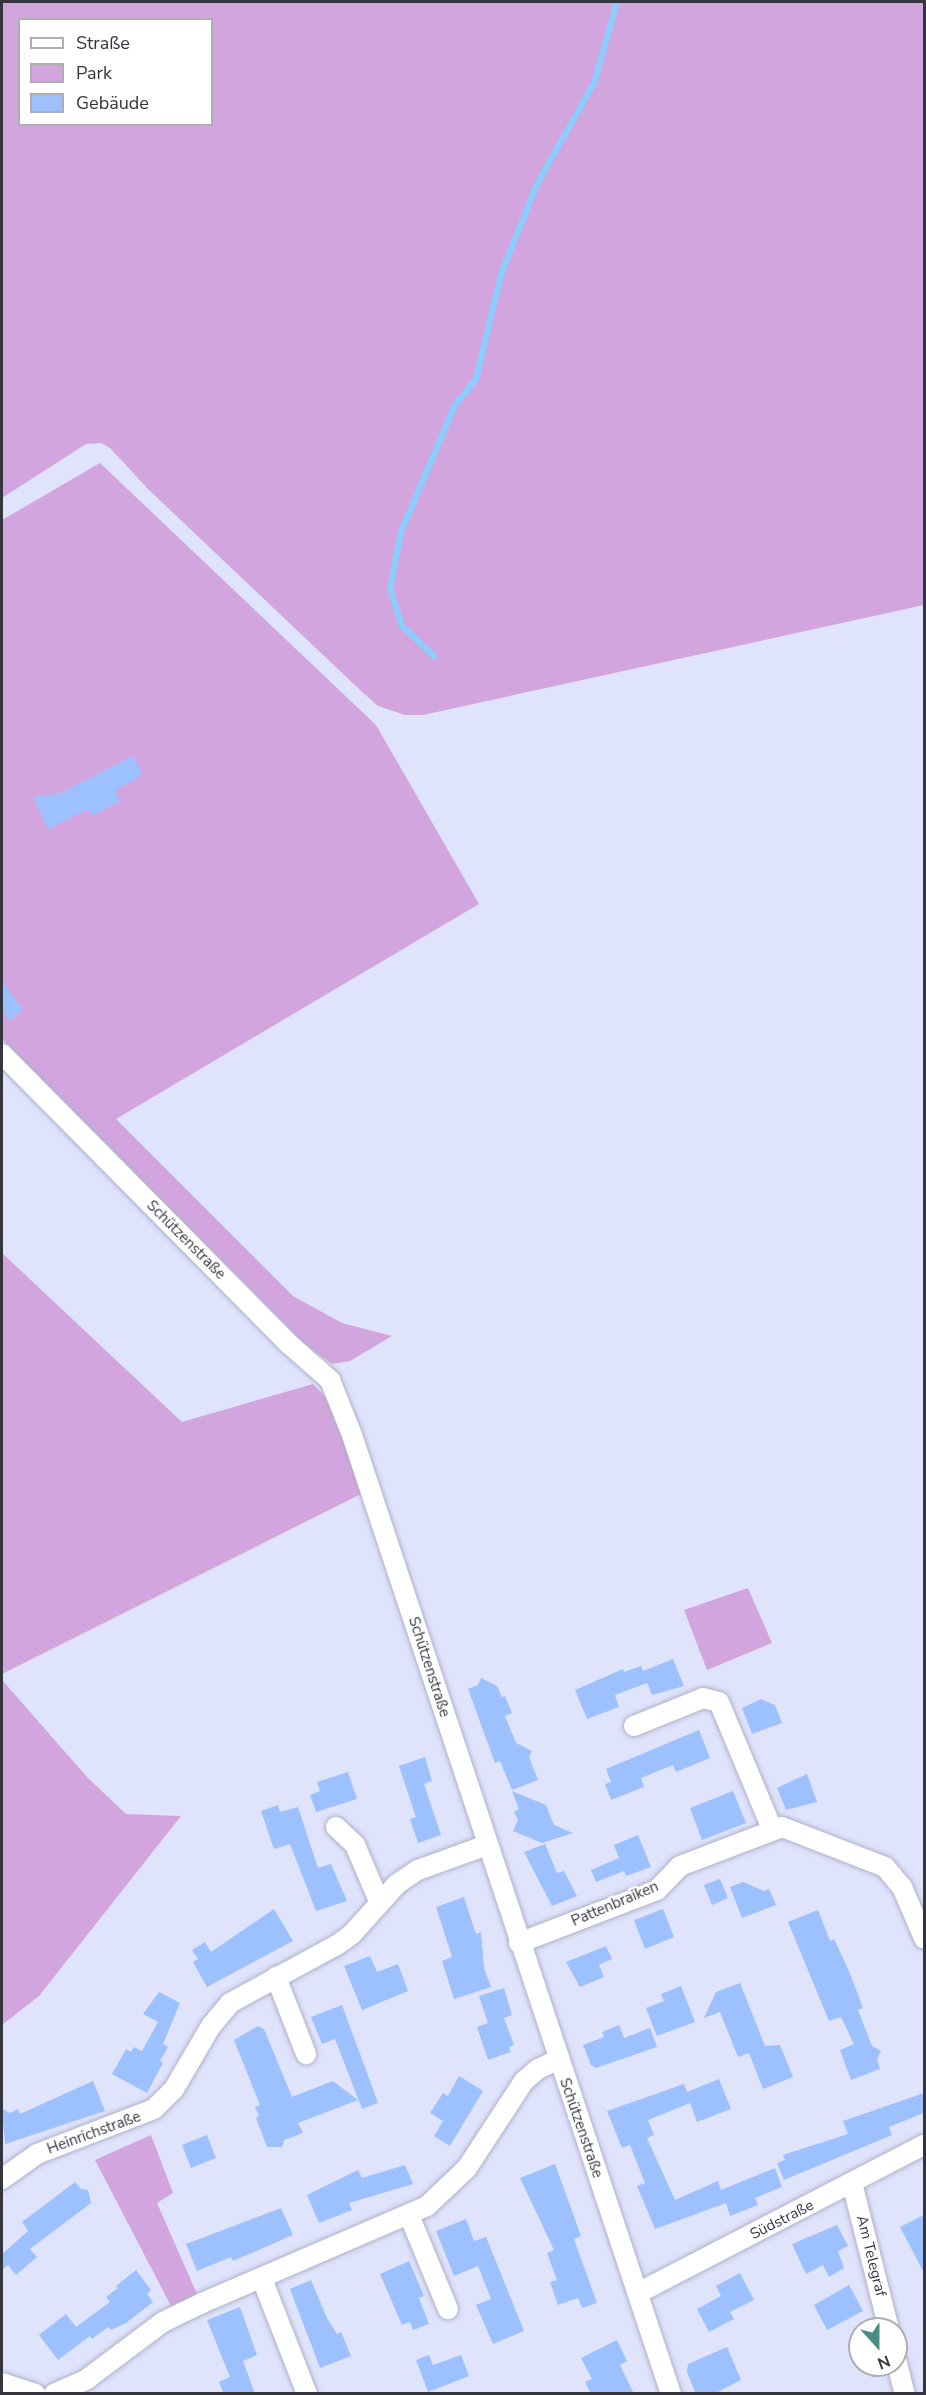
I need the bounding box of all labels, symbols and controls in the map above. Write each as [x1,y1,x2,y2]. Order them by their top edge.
legend [18,18,213,126]
text: Straße [76,31,130,55]
text: Park [76,61,112,85]
text: Gebäude [76,91,149,115]
street label: Schützenstraße [143,1197,229,1283]
street label: Schützenstraße [404,1615,454,1719]
street label: Pattenbraiken [569,1878,661,1930]
street label: Schützenstraße [555,2076,607,2180]
street label: Heinrichstraße [45,2108,143,2158]
street label: Südstraße [747,2196,817,2244]
street label: Am Telegraf [852,2214,890,2298]
north arrow [848,2317,908,2377]
text: N [874,2350,893,2374]

